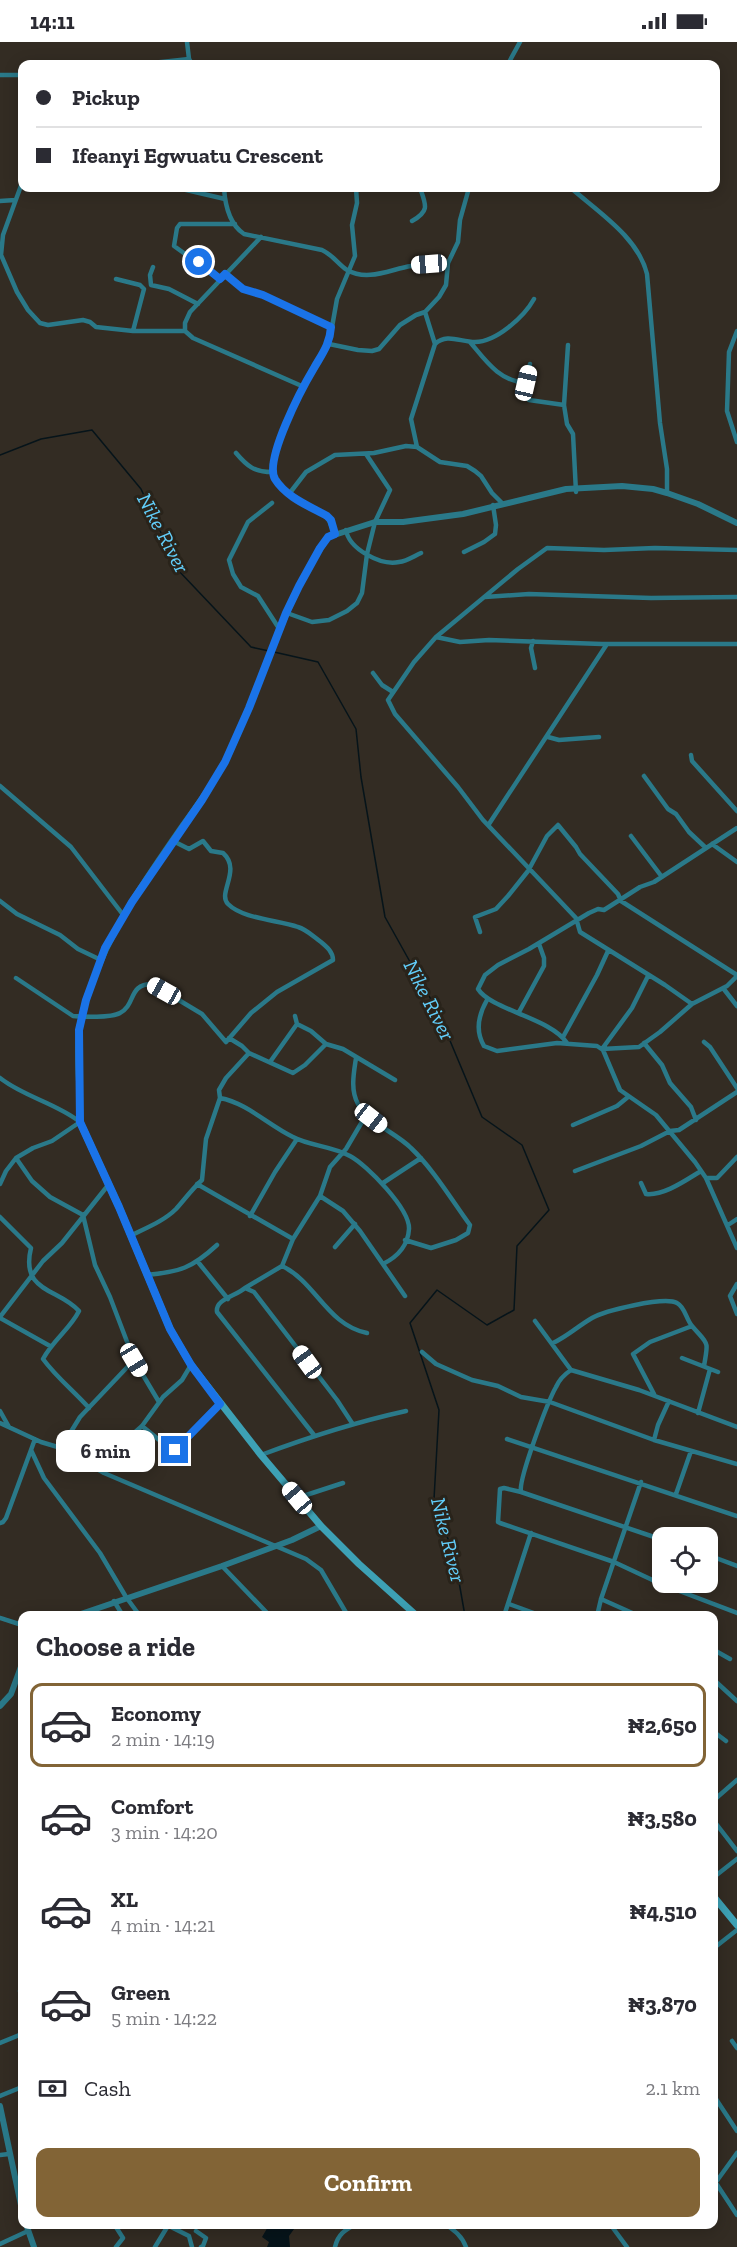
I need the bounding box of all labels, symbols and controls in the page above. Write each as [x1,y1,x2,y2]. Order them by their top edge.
text: 14:11 [30,8,75,35]
text: Pickup [72,84,140,111]
text: Ifeanyi Egwuatu Crescent [72,142,323,169]
route start [185,248,212,275]
car [410,254,448,274]
car [513,363,539,403]
water label: Nike River [132,489,195,578]
water label: Nike River [399,955,461,1045]
car [144,974,184,1008]
car [351,1100,391,1136]
car [117,1340,151,1380]
car [289,1342,325,1382]
callout: 6 min [55,1429,154,1471]
route end [161,1436,188,1463]
text: 6 min [81,1439,130,1463]
car [279,1478,315,1518]
water label: Nike River [426,1495,471,1586]
map controls [652,1527,718,1593]
button: locate [652,1527,718,1593]
text: Choose a ride [36,1631,195,1663]
icon: car [39,1698,93,1752]
text: Economy [111,1700,201,1727]
text: ₦2,650 [627,1712,697,1739]
text: 2 min · 14:19 [111,1727,215,1751]
icon: car [39,1791,93,1845]
text: Comfort [111,1793,193,1820]
text: ₦3,580 [627,1805,697,1832]
text: 3 min · 14:20 [111,1820,218,1844]
icon: car [39,1884,93,1938]
text: XL [111,1886,138,1913]
text: ₦4,510 [629,1898,697,1925]
text: 4 min · 14:21 [111,1913,215,1937]
icon: car [39,1977,93,2031]
text: Green [111,1979,170,2006]
text: ₦3,870 [628,1991,697,2018]
text: 5 min · 14:22 [111,2006,217,2030]
icon: cash [36,2072,69,2105]
text: Cash [84,2075,131,2102]
text: 2.1 km [646,2076,700,2100]
button: Confirm [36,2148,700,2217]

